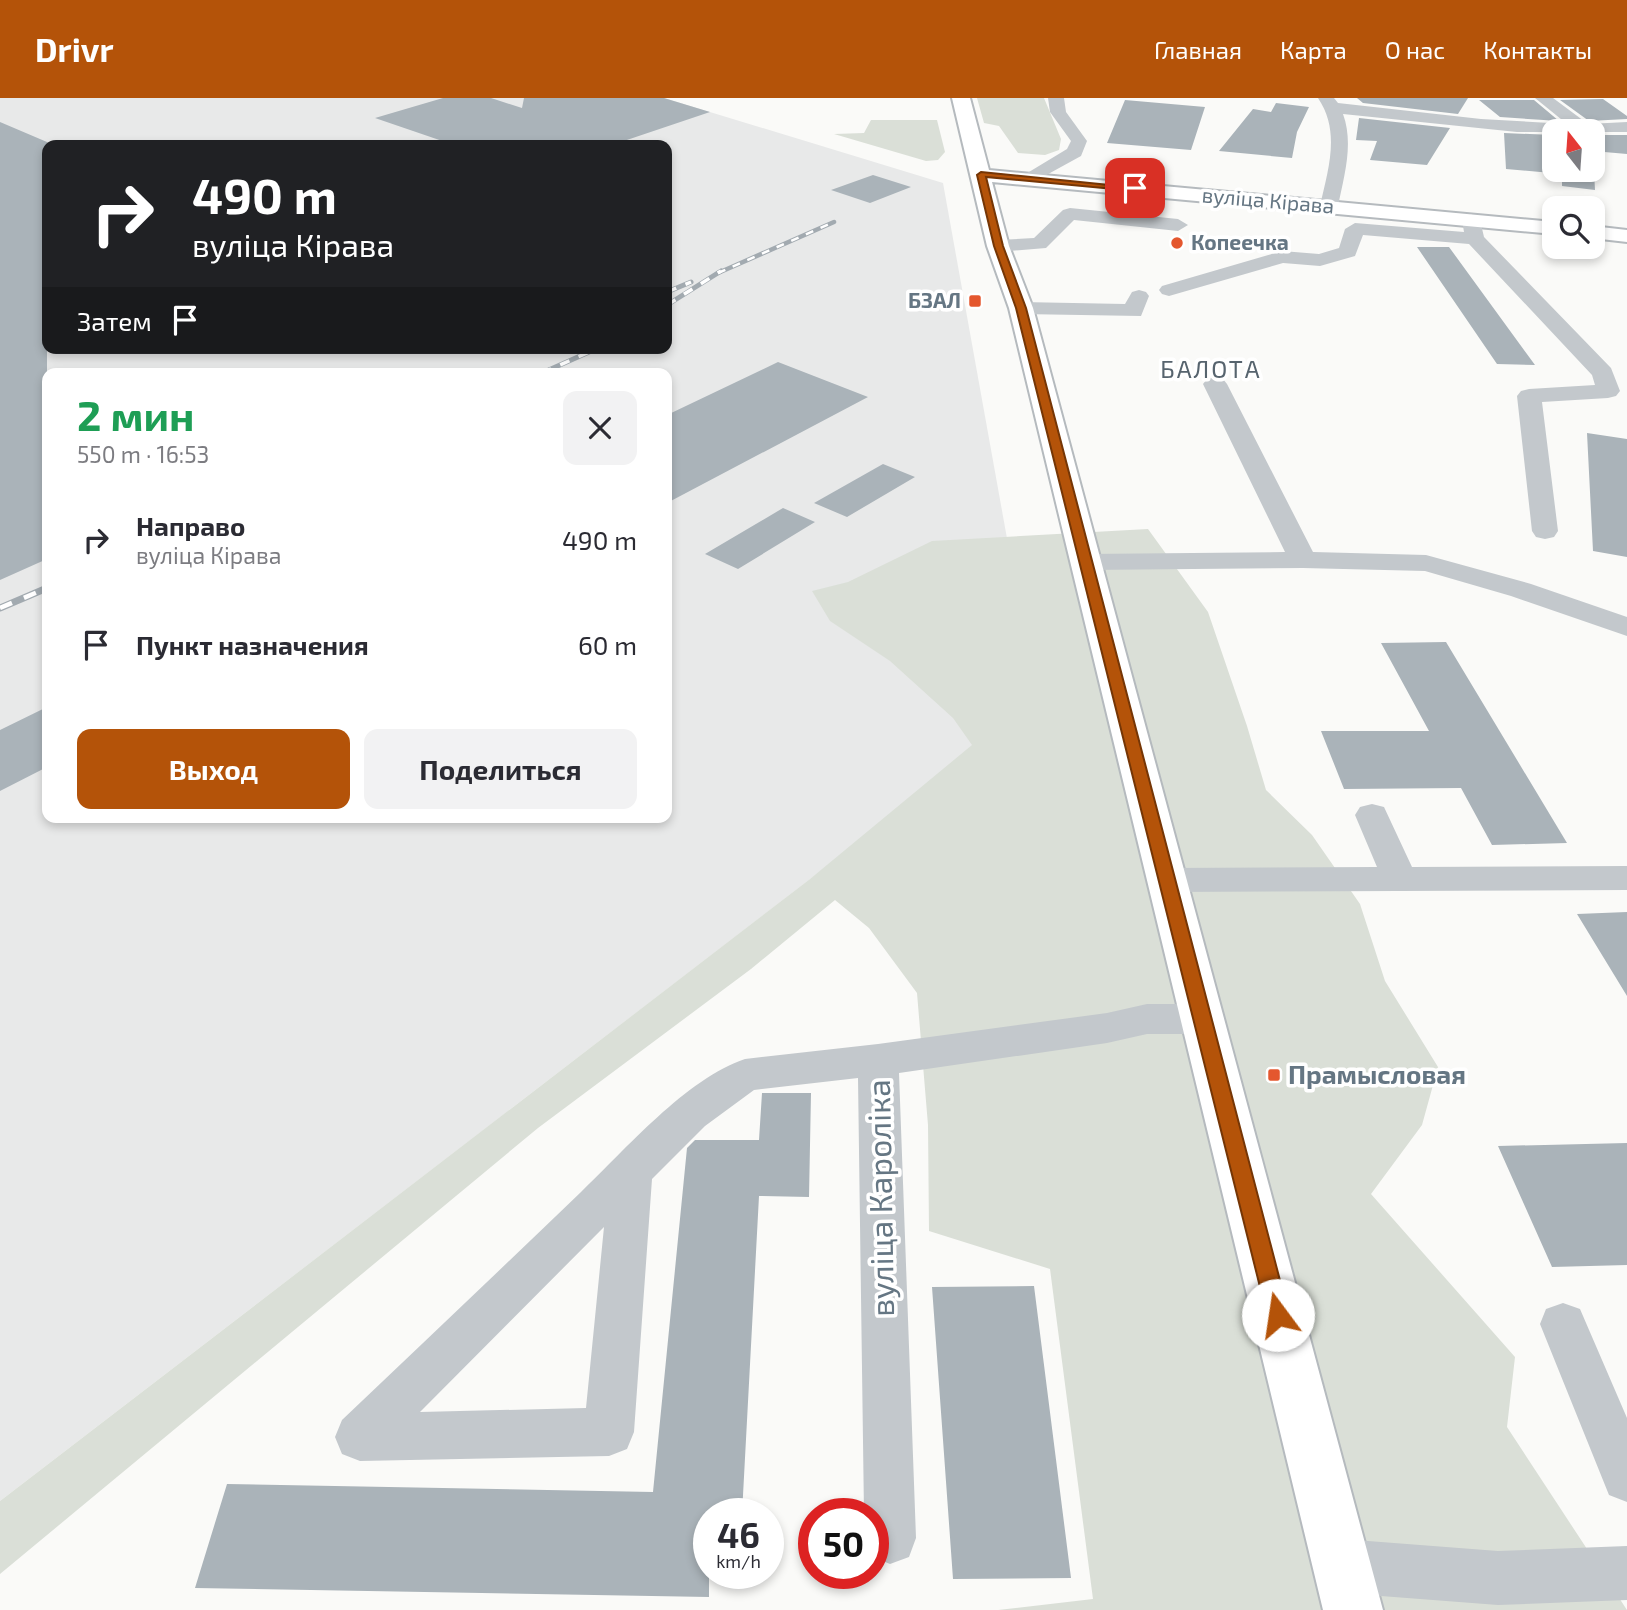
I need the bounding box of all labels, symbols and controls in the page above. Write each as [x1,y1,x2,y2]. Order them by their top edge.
text: Drivr [35,29,114,69]
text: Главная [1154,35,1242,64]
text: Карта [1280,35,1347,64]
text: О нас [1385,35,1445,64]
text: Контакты [1483,35,1592,64]
north arrow [1542,119,1605,182]
map controls [1542,119,1605,259]
pin [1105,158,1165,218]
text: 490 m [192,165,337,224]
icon: right [77,168,168,259]
icon: arrive [1116,169,1154,207]
street label: вуліца Кірава [1201,181,1335,219]
button: search [1542,196,1605,259]
text: вуліца Кірава [192,225,394,263]
place label: Копеечка [1191,229,1289,254]
marker: Копеечка [1169,235,1185,251]
place label: БЗАЛ [908,287,961,312]
marker: БЗАЛ [967,293,983,309]
icon: arrive [166,301,204,339]
text: Затем [77,305,152,336]
district label: БАЛОТА [1160,354,1262,383]
text: 2 мин [77,389,194,439]
button: close [563,391,637,465]
text: 550 m · 16:53 [77,440,209,468]
text: Направо [136,510,245,541]
icon: right [77,521,115,559]
text: 490 m [562,524,637,555]
text: вуліца Кірава [136,541,281,569]
icon: arrive [77,626,115,664]
text: Пункт назначения [136,629,369,660]
text: 60 m [578,629,637,660]
button: Выход [77,729,350,809]
button: Поделиться [364,729,637,809]
place label: Прамысловая [1288,1058,1466,1089]
marker: Прамысловая [1266,1067,1282,1083]
street label: вуліца Кароліка [858,1079,901,1317]
position arrow [1241,1278,1315,1352]
speed limit sign: 50 [798,1498,889,1589]
text: 46 [717,1513,760,1555]
text: km/h [716,1550,761,1572]

